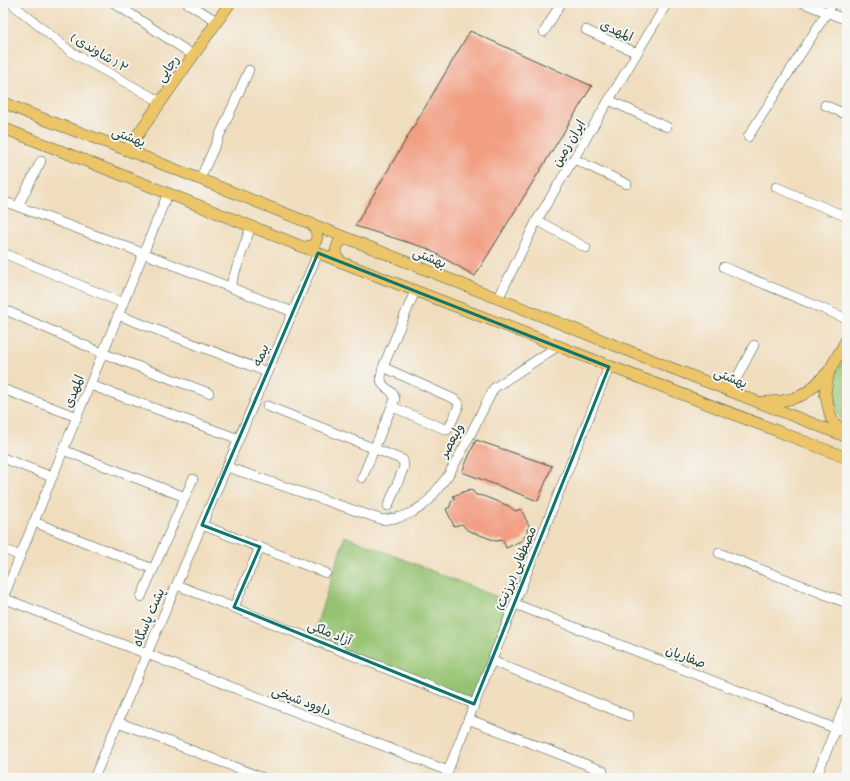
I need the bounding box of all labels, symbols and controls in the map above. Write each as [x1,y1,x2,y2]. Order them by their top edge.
street label: المهدی [596,17,636,48]
street label: ( شاوندی ) ۲ [66,29,131,79]
street label: رجایی [153,52,185,87]
street label: ایران زمین [549,117,592,171]
street label: بهشتی [108,123,148,153]
street label: بهشتی [409,244,449,275]
street label: بیمه [249,342,276,370]
street label: بهشتی [710,364,750,395]
street label: المهدی [60,372,91,411]
street label: ولیعصر [436,421,470,463]
street label: مصطفایی (برزنت) [492,524,543,614]
street label: پشت پاسگاه [129,586,171,650]
street label: آزاد ملکی [304,617,355,652]
street label: صفاریان [662,642,708,675]
street label: داوود شیخی [269,682,334,722]

